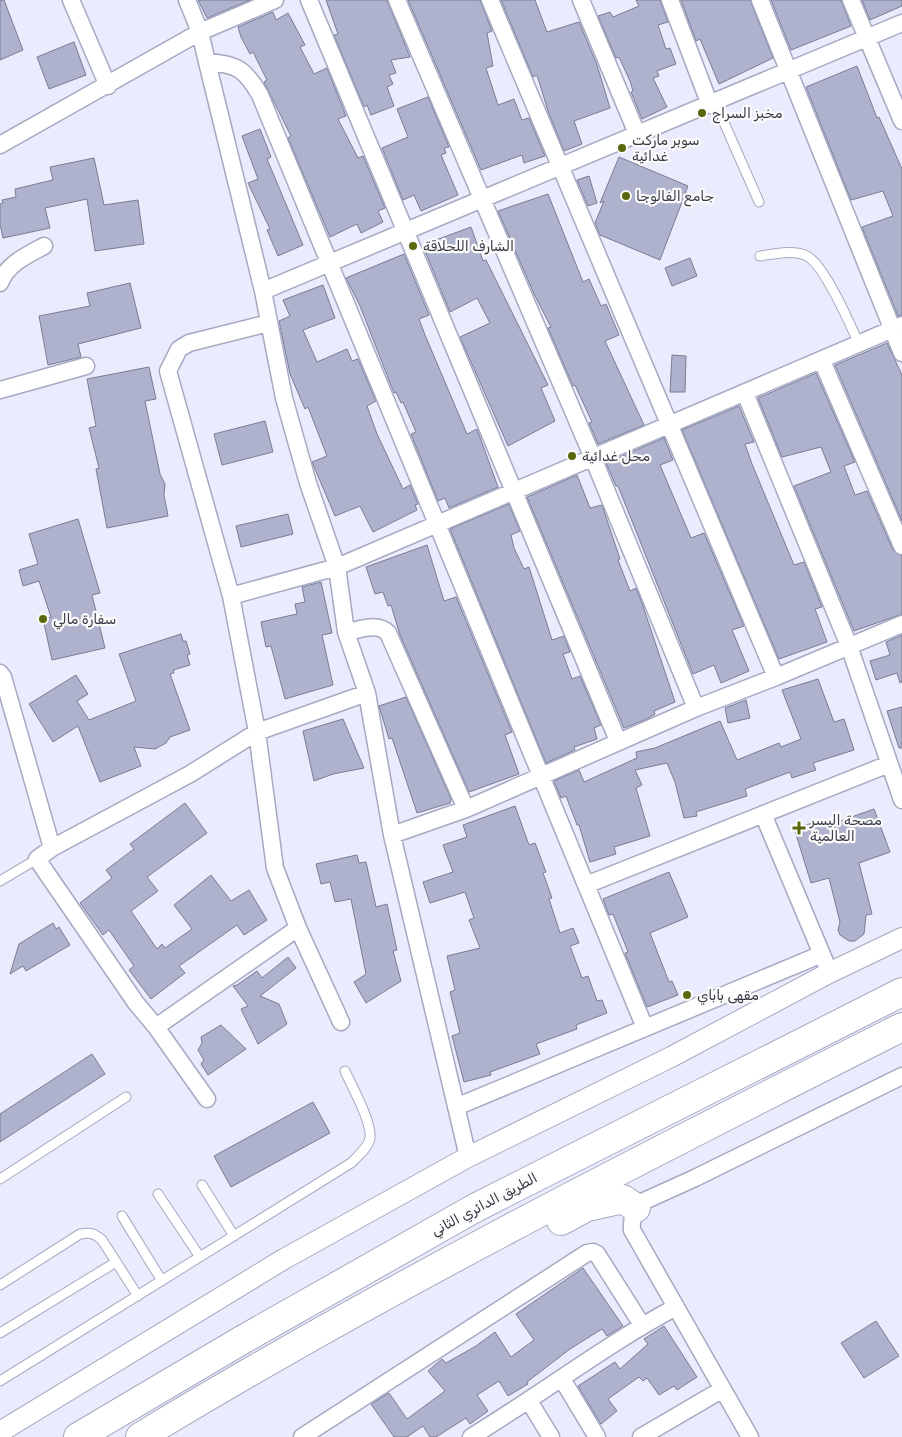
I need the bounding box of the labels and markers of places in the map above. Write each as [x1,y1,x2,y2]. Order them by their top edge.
place label: مخبز السراج [712,105,783,124]
marker: مخبز السراج [696,107,708,119]
place label: سوبر ماركت غدائية [632,132,700,165]
marker: سوبر ماركت غدائية [616,142,628,154]
place label: جامع الفالوجا [636,188,714,207]
marker: جامع الفالوجا [620,190,632,202]
place label: الشارف اللحلاقة [423,238,514,255]
marker: الشارف اللحلاقة [407,240,419,252]
place label: محل غدائية [582,448,650,465]
marker: محل غدائية [566,450,578,462]
place label: سفارة مالي [53,611,116,630]
marker: سفارة مالي [37,613,49,625]
place label: مصحة اليسر العالمية [809,812,882,845]
marker: مصحة اليسر العالمية [792,821,806,835]
place label: مقهى باباي [697,987,759,1005]
marker: مقهى باباي [681,989,693,1001]

